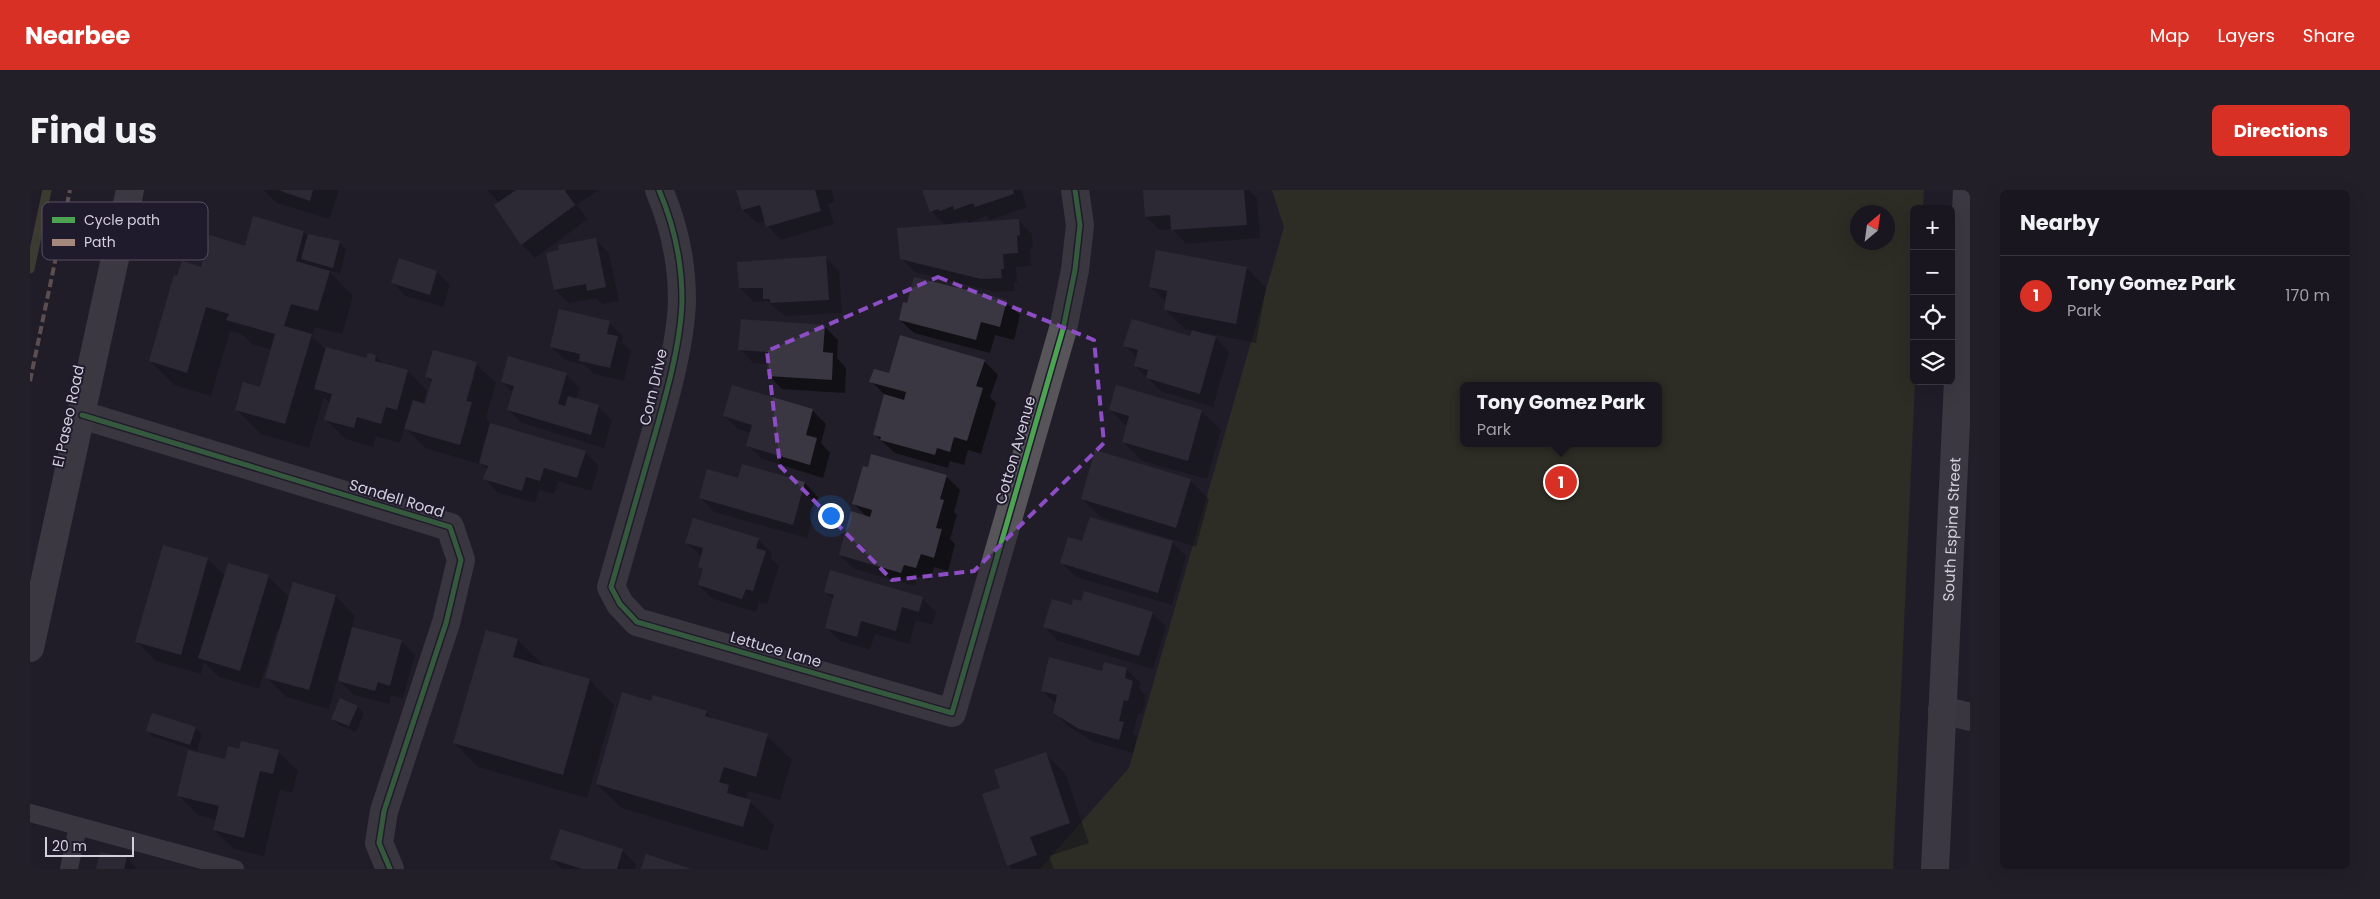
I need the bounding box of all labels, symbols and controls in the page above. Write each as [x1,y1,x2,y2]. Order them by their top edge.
text: Nearbee [25,19,130,52]
text: Map [2150,23,2190,48]
text: Layers [2218,23,2275,48]
text: Share [2303,23,2355,48]
button: Directions [2212,105,2350,156]
text: Find us [30,106,157,155]
legend [42,202,208,260]
north arrow [1850,205,1895,250]
map controls [1910,205,1955,385]
button: + [1910,205,1955,250]
text: Nearby [2020,208,2100,237]
text: Cycle path [84,210,160,230]
text: Path [84,232,116,252]
button: − [1910,250,1955,295]
text: Tony Gomez Park [2067,270,2236,297]
text: 1 [2033,284,2039,307]
text: 170 m [2285,284,2330,307]
button: locate [1910,295,1955,340]
text: Park [2067,299,2101,322]
button: layers [1910,340,1955,385]
street label: Corn Drive [634,347,672,427]
street label: El Paseo Road [47,363,89,469]
popup [1460,382,1662,447]
text: Tony Gomez Park [1477,389,1645,416]
street label: Cotton Avenue [990,393,1040,507]
text: Park [1477,418,1511,441]
street label: South Espina Street [1937,457,1965,602]
pin: 1 [1545,463,1577,501]
street label: Sandell Road [347,474,447,522]
your location [818,503,844,529]
street label: Lettuce Lane [728,626,824,672]
scale bar [45,834,134,857]
text: 20 m [52,836,87,856]

